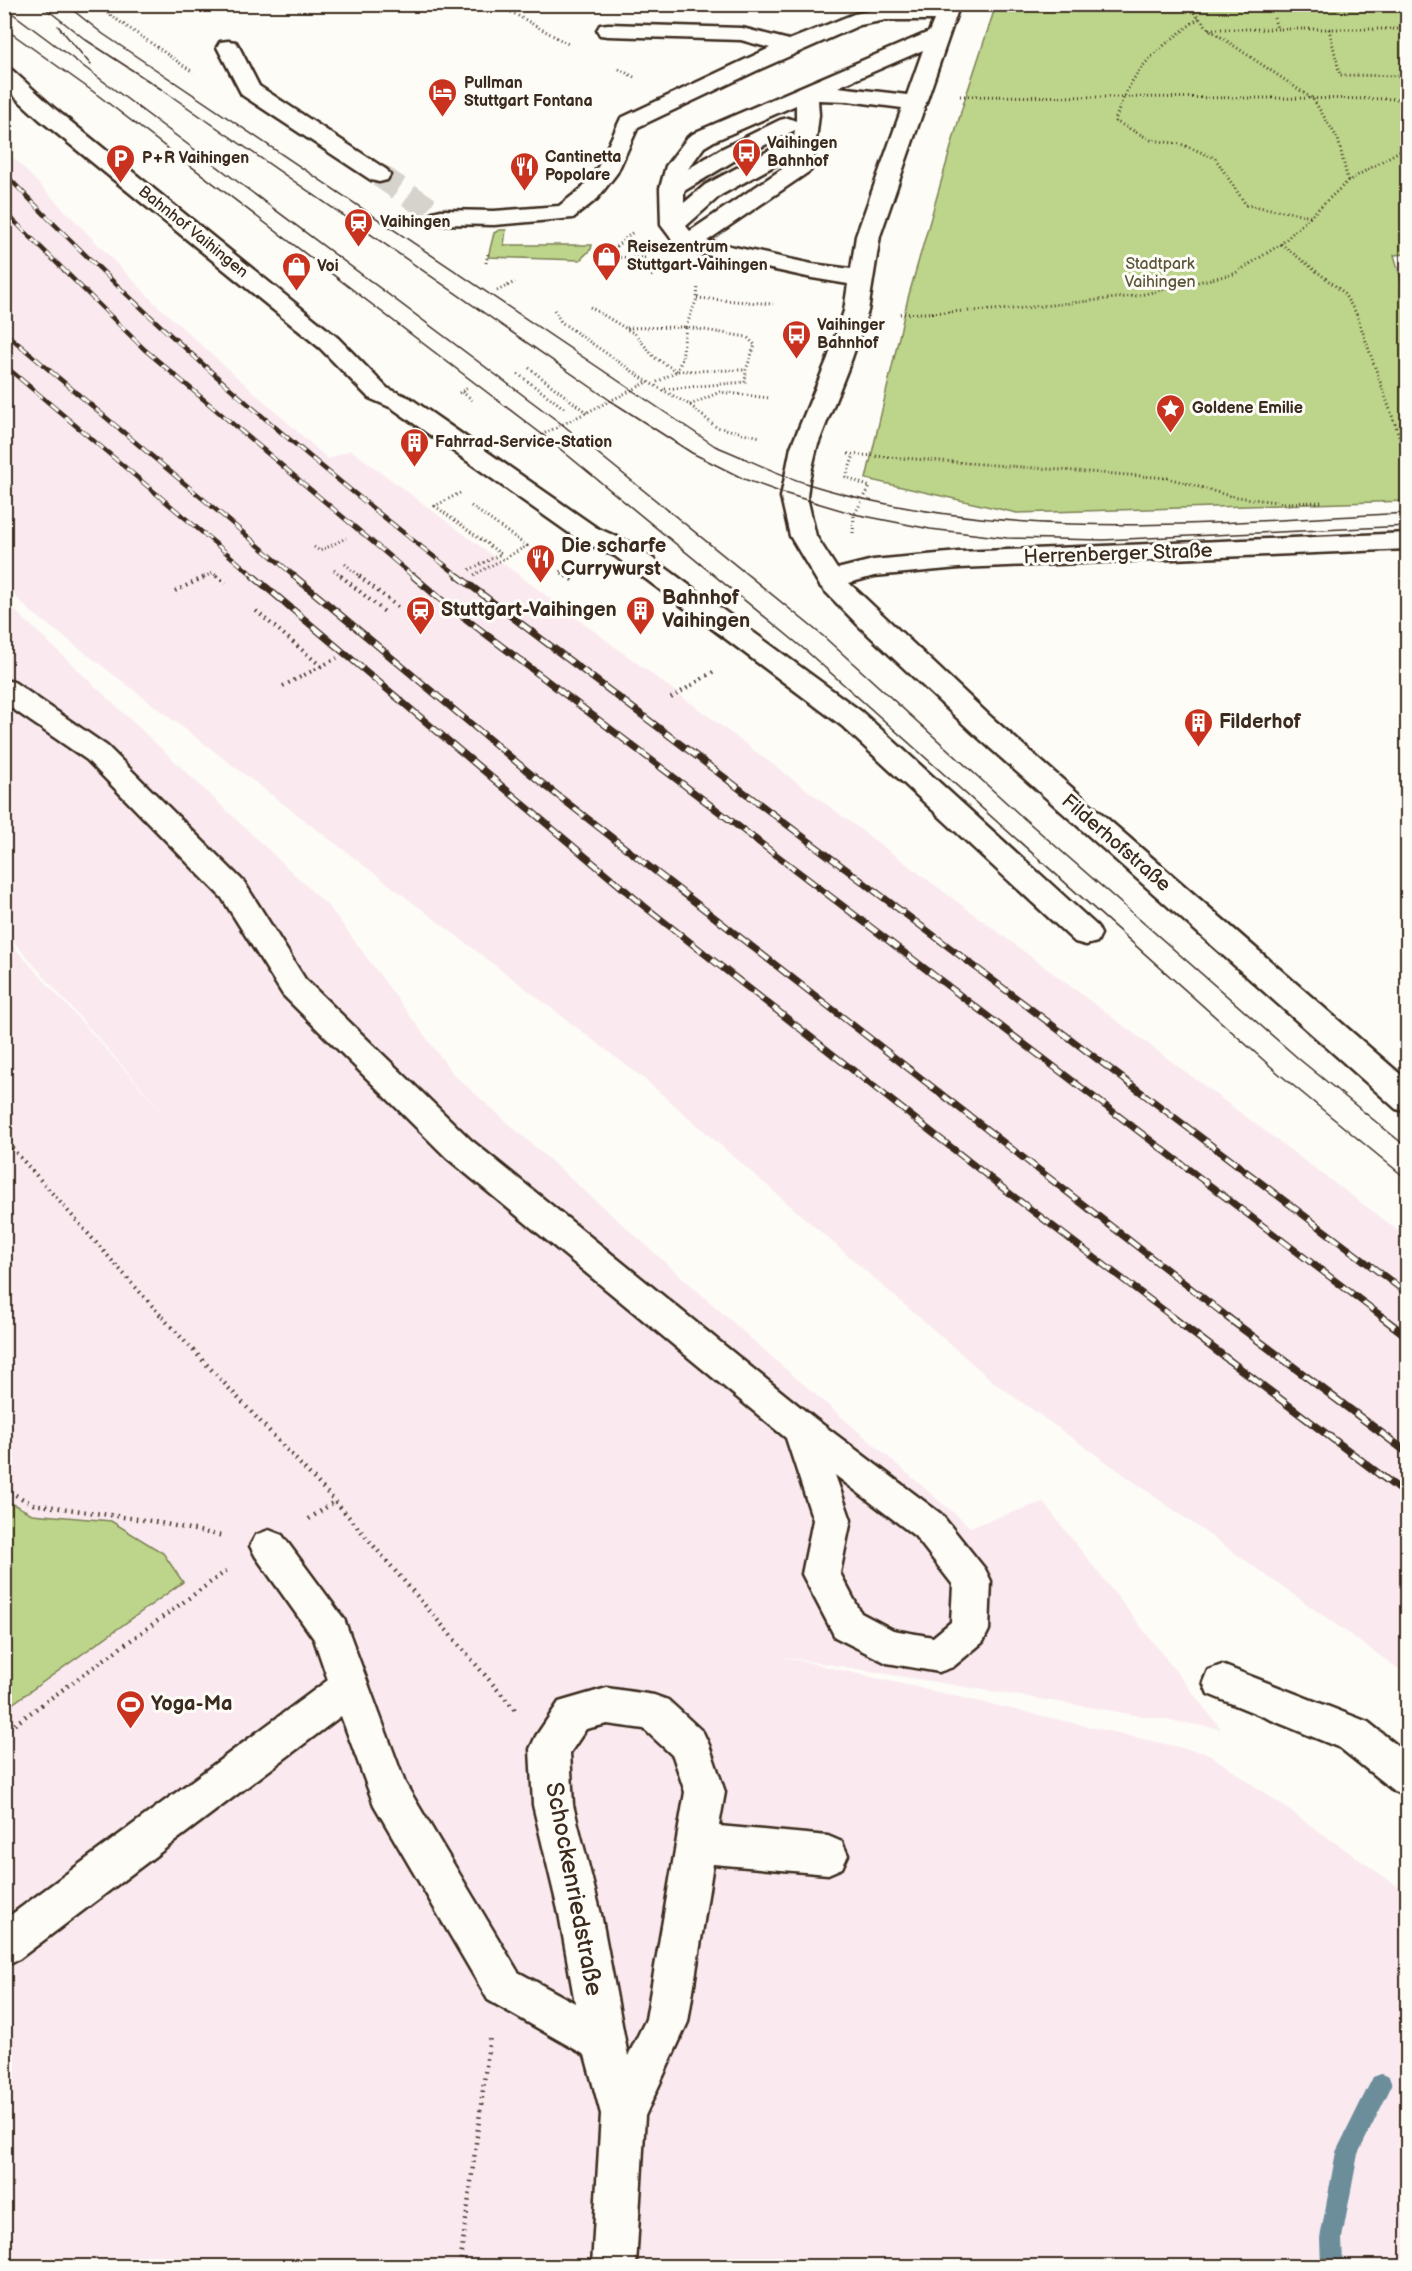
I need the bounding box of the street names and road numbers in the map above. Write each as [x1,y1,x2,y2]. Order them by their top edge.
street label: Bahnhof Vaihingen [134,182,252,282]
street label: Herrenberger Straße [1023,539,1213,569]
street label: Filderhofstraße [1057,789,1176,897]
street label: Schockenriedstraße [539,1780,609,1998]

